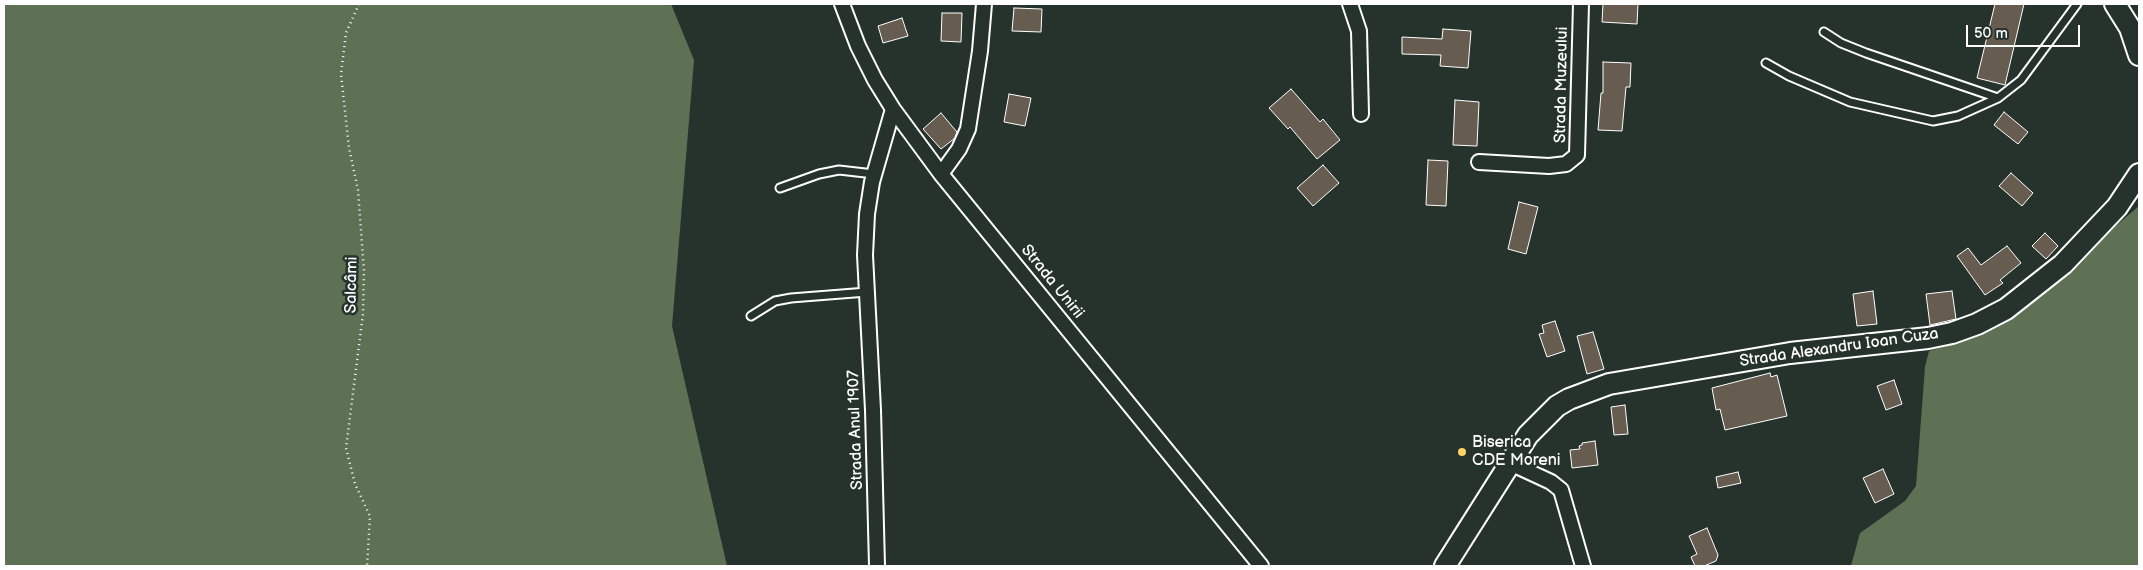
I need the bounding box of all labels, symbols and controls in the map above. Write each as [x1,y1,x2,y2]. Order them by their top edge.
scale bar [1968,15,2082,47]
text: 50 m [1974,24,2008,43]
street label: Strada Muzeului [1551,27,1573,143]
street label: Strada Unirii [1016,241,1088,323]
street label: Salcâmi [342,256,362,314]
street label: Strada Alexandru Ioan Cuza [1738,325,1940,371]
street label: Strada Anul 1907 [844,370,868,490]
place label: Biserica CDE Moreni [1472,433,1561,471]
marker: Biserica CDE Moreni [1456,446,1468,458]

